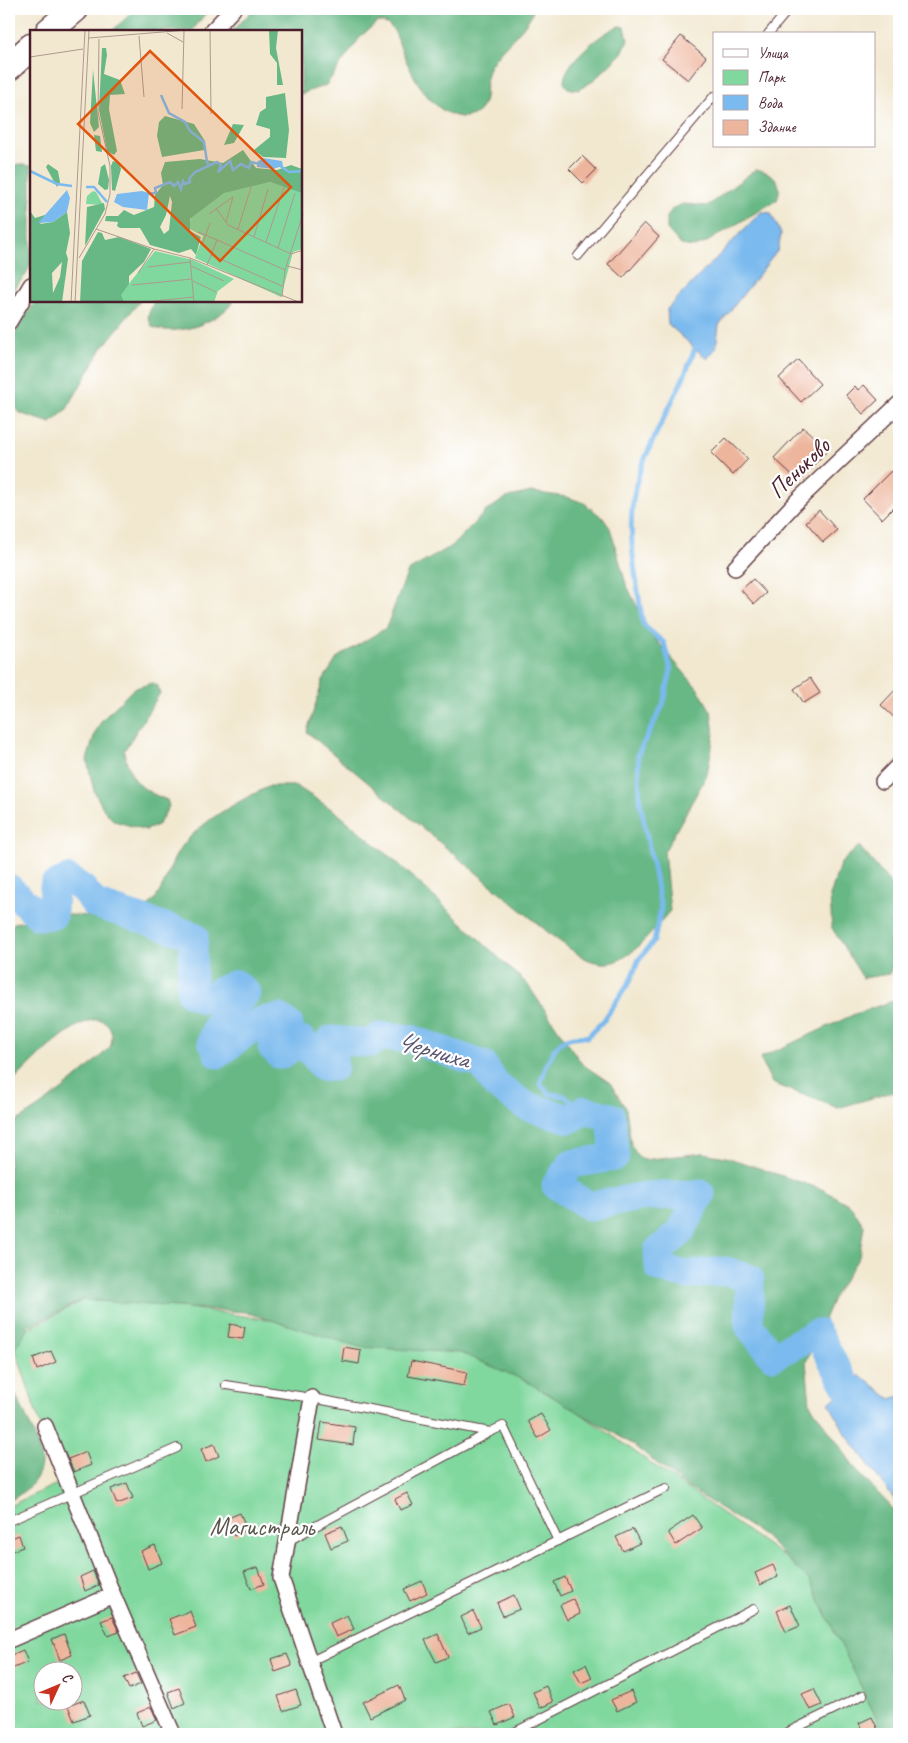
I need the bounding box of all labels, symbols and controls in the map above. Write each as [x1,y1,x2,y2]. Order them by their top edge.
inset map [30,30,302,302]
legend [713,32,876,148]
text: Улица [758,44,789,63]
text: Парк [758,68,786,87]
text: Вода [758,94,783,113]
text: Здание [758,118,797,137]
street label: Пеньково [761,430,838,505]
water label: Черниха [393,1024,476,1077]
park label: Магистраль [210,1511,317,1543]
north arrow [32,1660,82,1710]
text: С [58,1669,77,1687]

